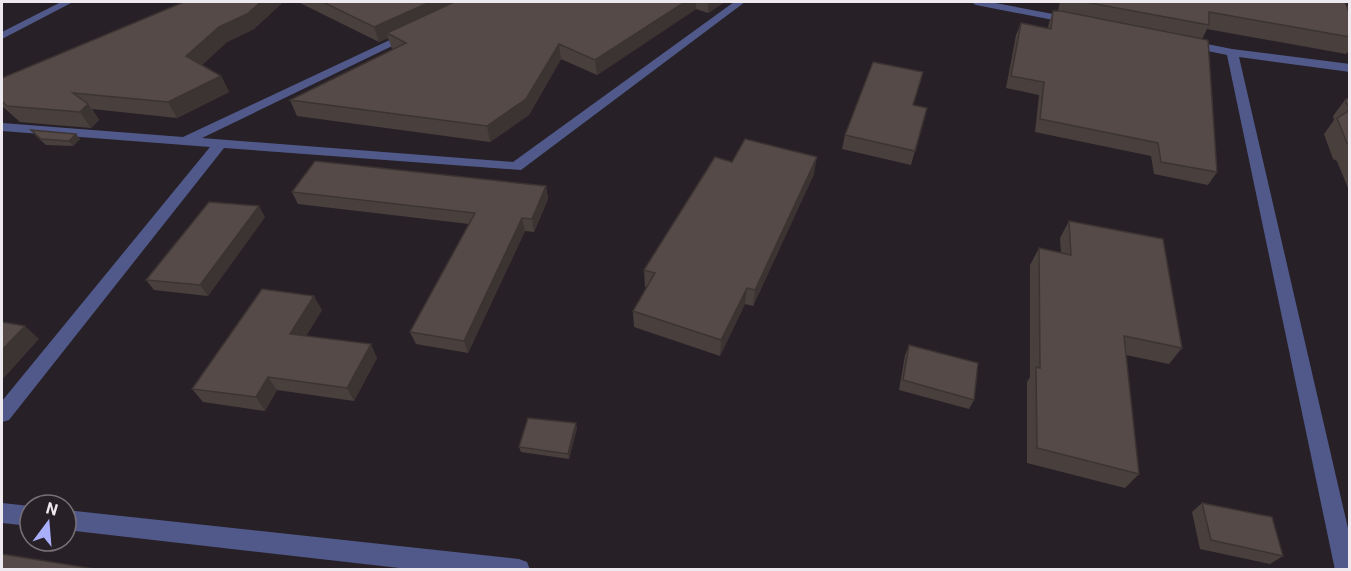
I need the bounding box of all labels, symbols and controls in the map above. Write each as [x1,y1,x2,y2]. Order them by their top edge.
north arrow [18,493,78,553]
text: N [44,498,60,520]

